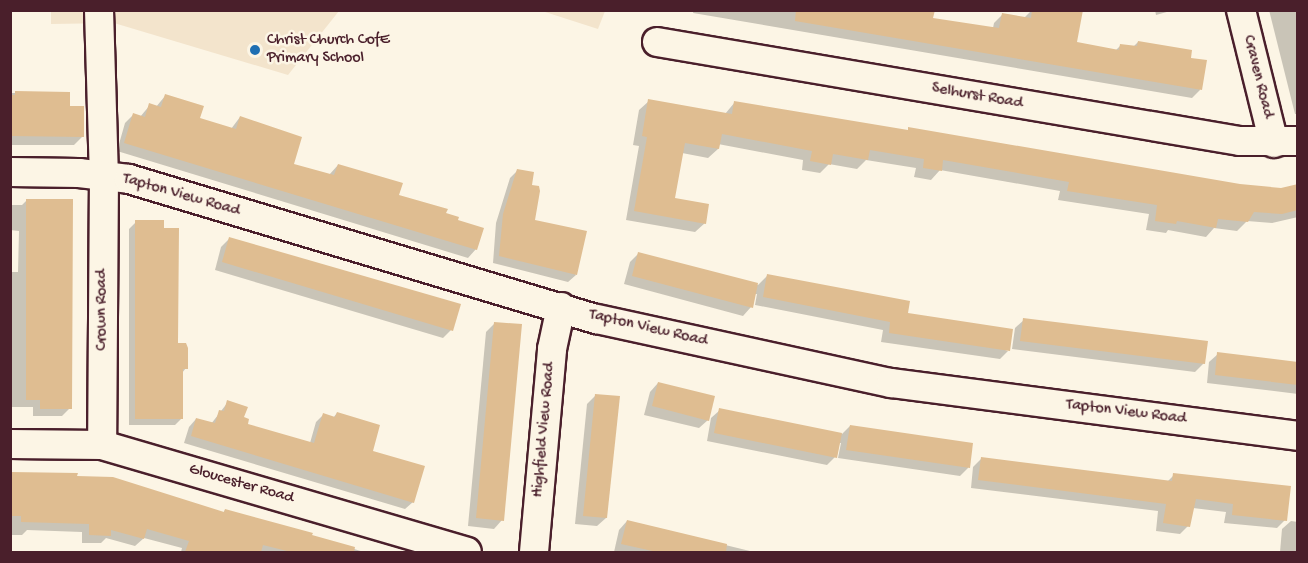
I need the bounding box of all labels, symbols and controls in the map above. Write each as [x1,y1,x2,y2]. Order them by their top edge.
place label: Christ Church CofE Primary School [267,31,390,69]
street label: Craven Road [1237,34,1277,120]
marker: Christ Church CofE Primary School [248,43,262,57]
street label: Selhurst Road [930,80,1024,114]
street label: Tapton View Road [120,170,242,222]
street label: Crown Road [93,269,113,351]
street label: Tapton View Road [587,306,709,352]
street label: Highfield View Road [530,362,560,498]
street label: Tapton View Road [1065,396,1187,430]
street label: Gloucester Road [186,461,296,509]

